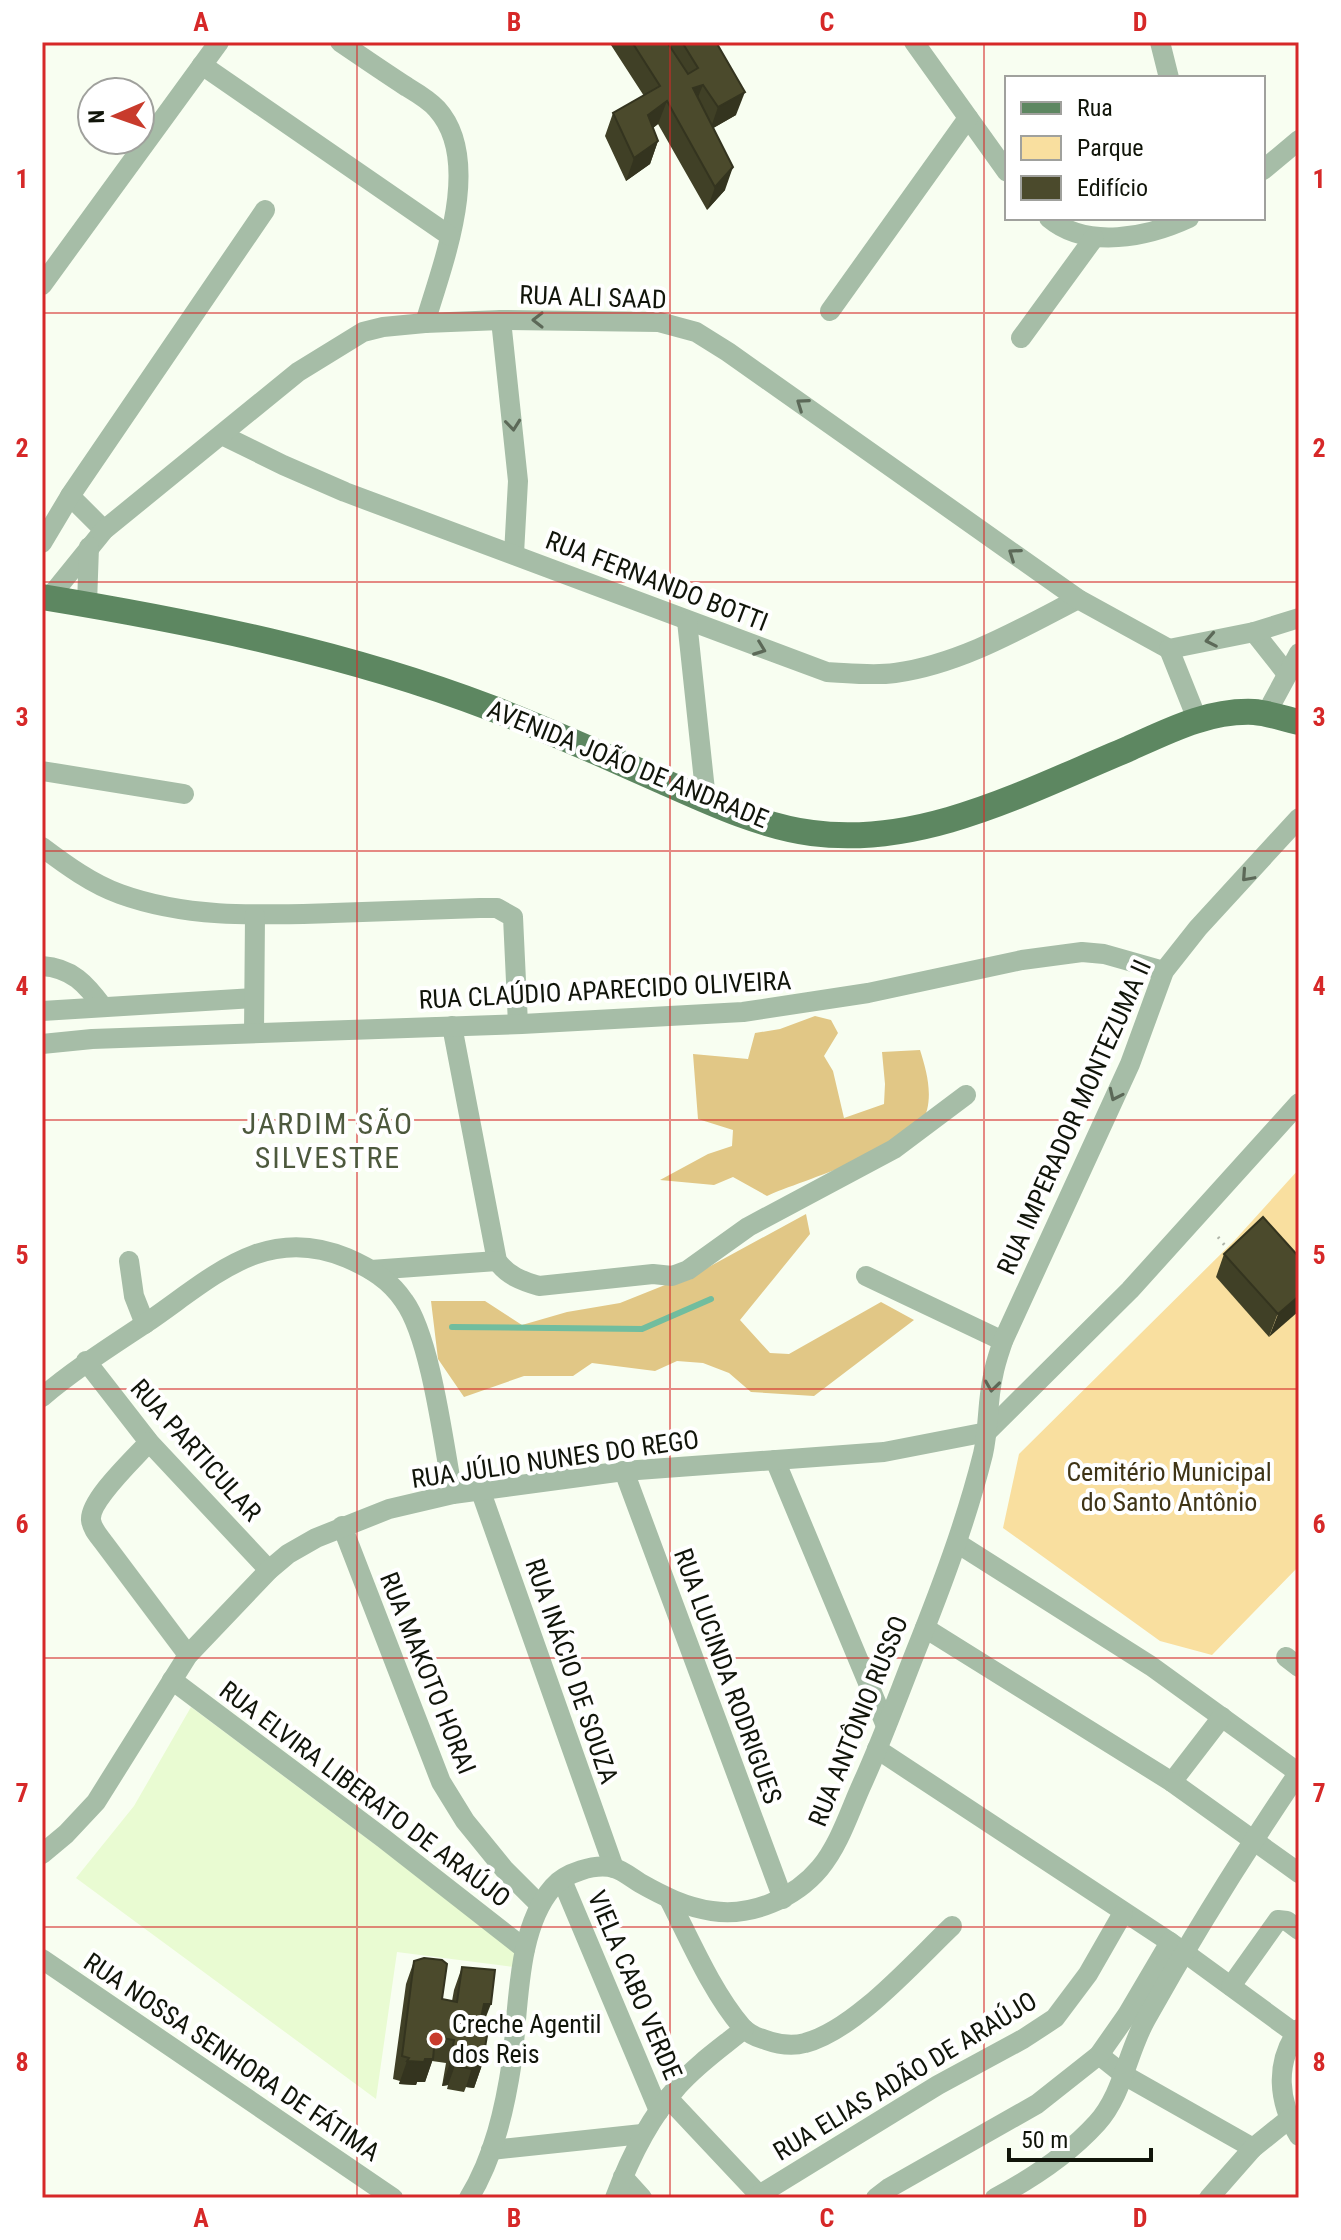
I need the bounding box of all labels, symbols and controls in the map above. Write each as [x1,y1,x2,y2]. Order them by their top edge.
text: A [193,7,209,37]
text: B [507,7,521,37]
text: C [820,7,835,37]
text: D [1133,7,1147,37]
north arrow [76,76,156,156]
legend [1005,76,1265,220]
text: Rua [1077,94,1113,122]
text: N [84,110,109,124]
text: Parque [1077,134,1144,162]
text: 1 [15,164,29,194]
text: 1 [1312,164,1326,194]
text: Edifício [1077,174,1148,202]
street label: RUA ALI SAAD [519,279,667,315]
one-way arrow [531,311,544,329]
one-way arrow [797,399,811,414]
one-way arrow [505,419,522,432]
text: 2 [15,433,29,463]
text: 2 [1312,433,1326,463]
street label: RUA FERNANDO BOTTI [542,525,772,637]
one-way arrow [1009,549,1023,564]
one-way arrow [1205,631,1218,648]
one-way arrow [752,639,766,656]
street label: AVENIDA JOÃO DE ANDRADE [483,694,773,834]
text: 3 [15,702,29,732]
text: 3 [1312,702,1326,732]
one-way arrow [1243,867,1257,882]
street label: RUA IMPERADOR MONTEZUMA II [991,955,1157,1279]
street label: RUA CLAÚDIO APARECIDO OLIVEIRA [418,965,792,1015]
text: 4 [15,971,29,1001]
text: 4 [1312,971,1326,1001]
one-way arrow [1109,1087,1125,1102]
district label: JARDIM SÃO SILVESTRE [242,1106,414,1175]
text: 5 [15,1240,29,1270]
text: 5 [1312,1240,1326,1270]
street label: RUA PARTICULAR [125,1373,268,1527]
one-way arrow [984,1379,1001,1392]
street label: RUA JÚLIO NUNES DO REGO [409,1424,701,1494]
park label: Cemitério Municipal do Santo Antônio [1066,1457,1272,1517]
text: 6 [15,1509,29,1539]
text: 6 [1312,1509,1326,1539]
street label: RUA LUCINDA RODRIGUES [668,1544,788,1808]
street label: RUA INÁCIO DE SOUZA [519,1555,625,1787]
street label: RUA MAKOTO HORAI [374,1568,482,1778]
street label: RUA ANTÔNIO RUSSO [802,1612,914,1830]
street label: RUA ELVIRA LIBERATO DE ARAÚJO [214,1675,516,1913]
text: 7 [15,1778,29,1808]
text: 7 [1312,1778,1326,1808]
street label: VIELA CABO VERDE [582,1886,688,2084]
street label: RUA NOSSA SENHORA DE FÁTIMA [78,1947,386,2167]
street label: RUA ELIAS ADÃO DE ARAÚJO [768,1985,1042,2167]
place label: Creche Agentil dos Reis [452,2009,602,2069]
marker: Creche Agentil dos Reis [427,2030,445,2048]
text: 8 [15,2047,29,2077]
text: 8 [1312,2047,1326,2077]
scale bar [1009,2112,1151,2162]
text: 50 m [1021,2126,1068,2154]
text: A [193,2203,209,2233]
text: B [507,2203,521,2233]
text: C [820,2203,835,2233]
text: D [1133,2203,1147,2233]

